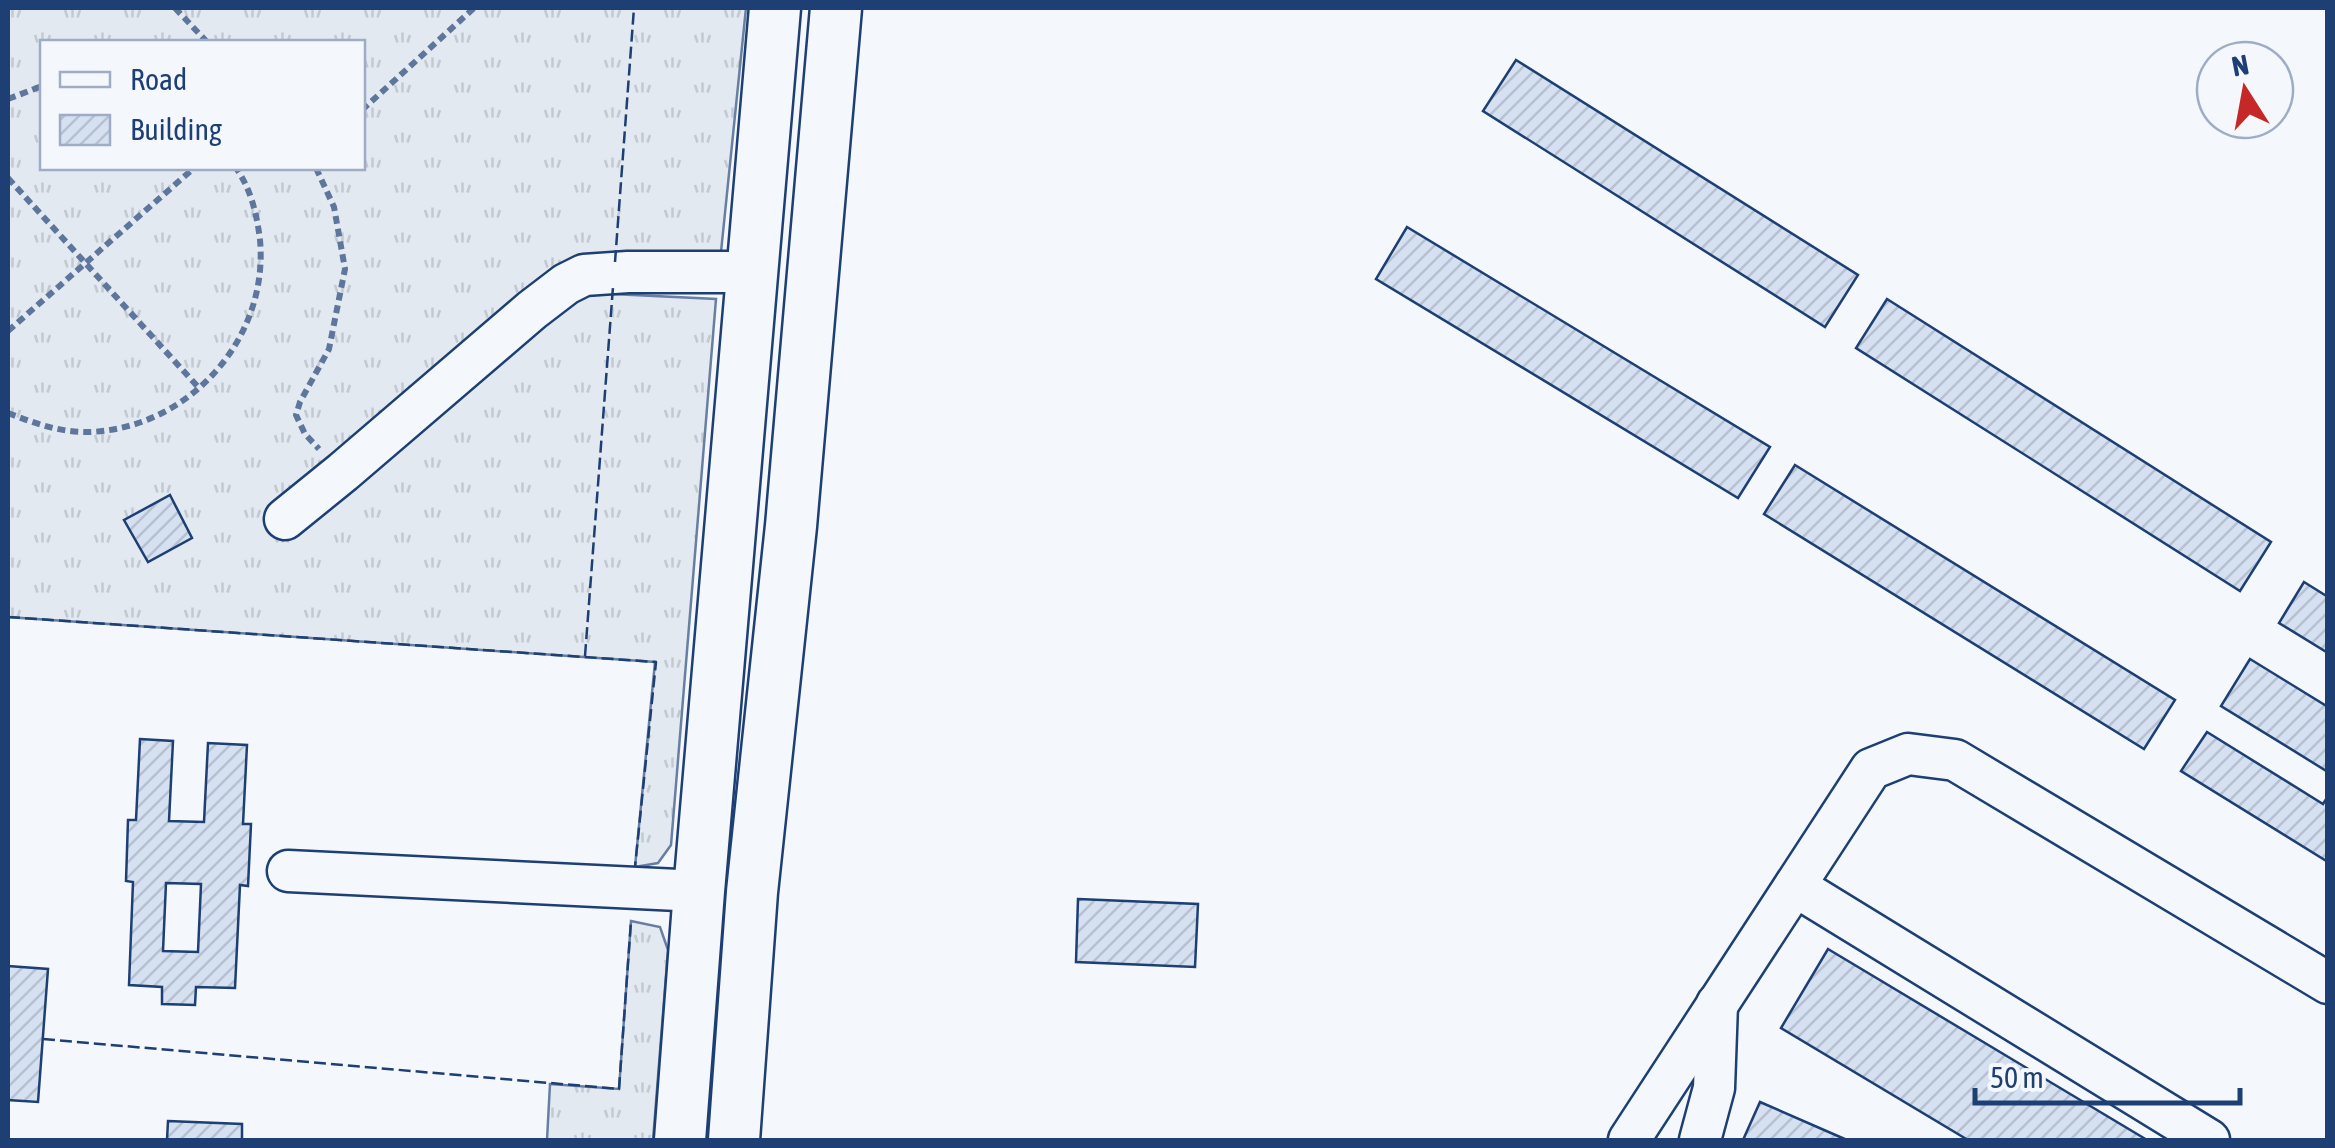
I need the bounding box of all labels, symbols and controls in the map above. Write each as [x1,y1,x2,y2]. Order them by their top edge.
legend [40,40,365,170]
north arrow [2195,40,2295,140]
text: N [2229,48,2251,83]
text: Road [130,62,187,96]
text: Building [130,112,222,146]
scale bar [1975,1043,2240,1105]
text: 50 m [1990,1060,2044,1094]

